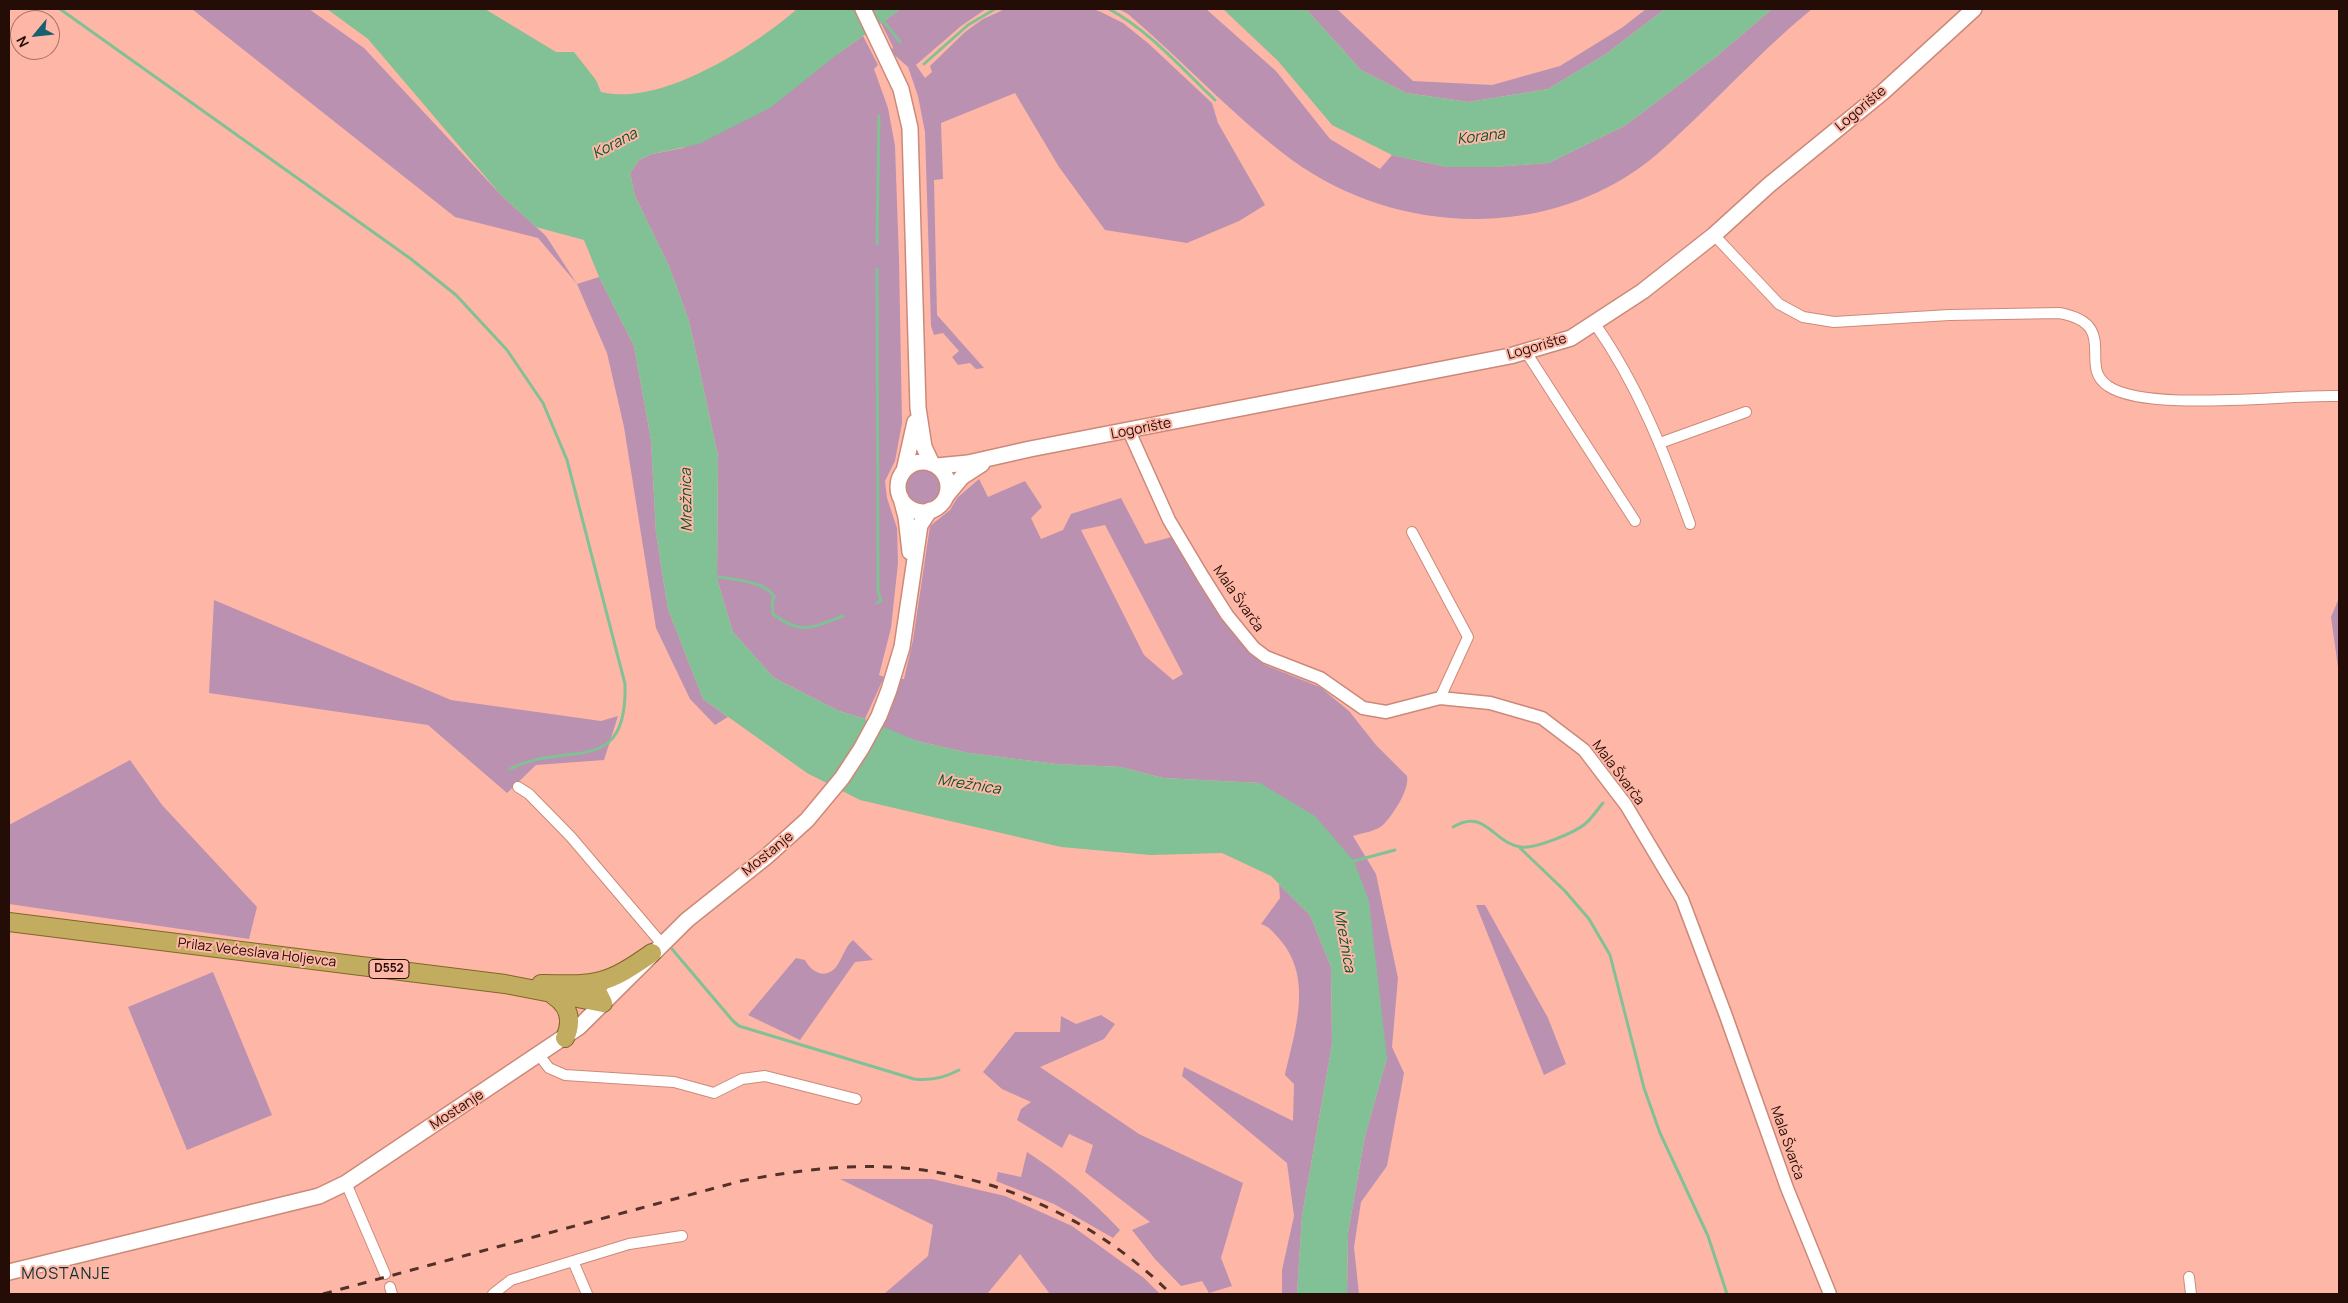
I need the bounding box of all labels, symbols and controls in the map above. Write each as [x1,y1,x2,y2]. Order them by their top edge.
north arrow [10,10,60,60]
text: N [11,33,33,51]
street label: Logorište [1832,83,1890,135]
water label: Korana [590,125,640,163]
water label: Korana [1456,125,1506,149]
street label: Logorište [1505,330,1569,364]
street label: Logorište [1109,415,1173,443]
water label: Mrežnica [677,468,697,532]
street label: Mala Švarča [1209,563,1267,635]
street label: Mala Švarča [1588,737,1648,809]
water label: Mrežnica [936,771,1002,799]
street label: Mostanje [739,828,797,880]
water label: Mrežnica [1330,908,1358,974]
street label: Prilaz Većeslava Holjevca [177,935,337,971]
road number: D552 [369,960,409,979]
street label: Mostanje [427,1086,487,1134]
street label: Mala Švarča [1767,1104,1807,1182]
district label: MOSTANJE [20,1265,112,1285]

